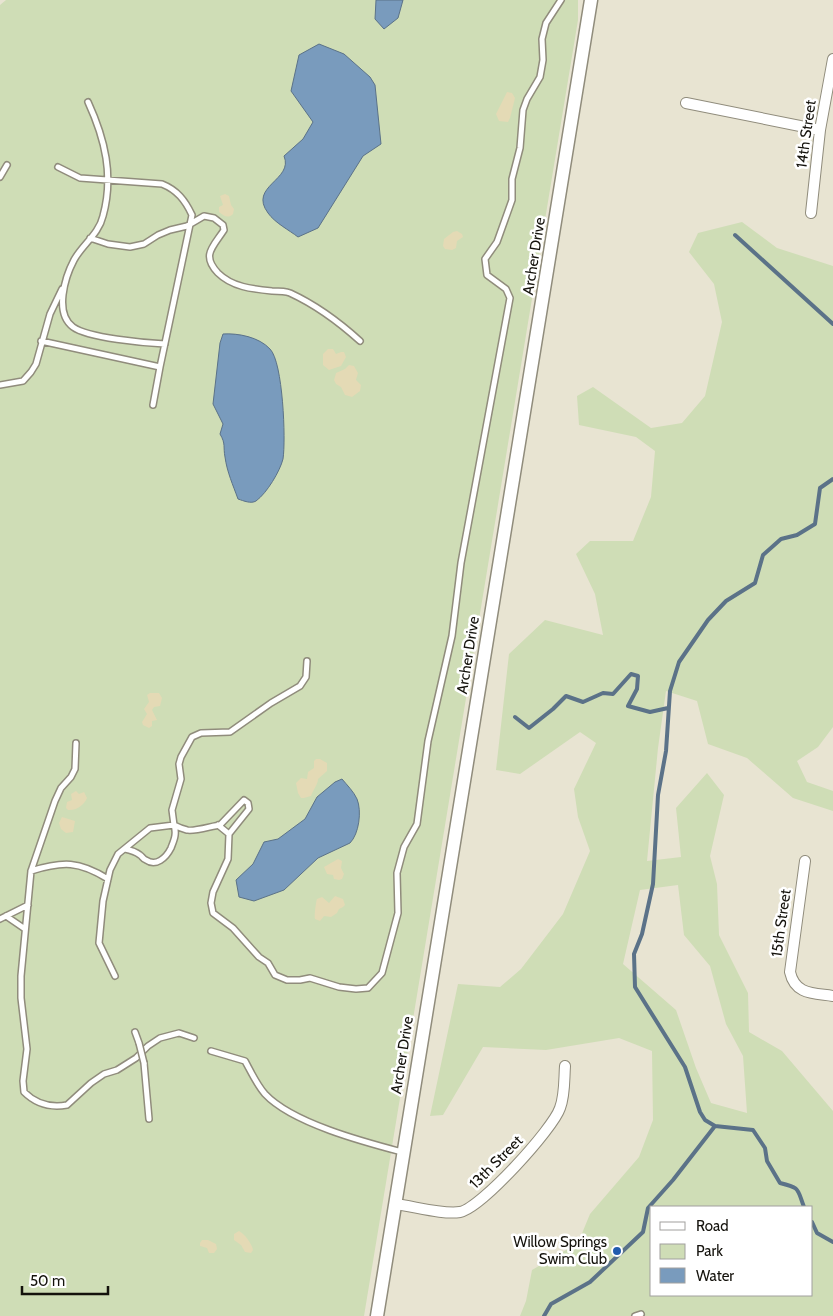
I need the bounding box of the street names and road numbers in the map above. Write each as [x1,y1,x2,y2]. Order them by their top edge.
street label: 14th Street [792,99,820,169]
street label: Archer Drive [519,216,549,296]
street label: Archer Drive [453,615,483,695]
street label: 15th Street [767,888,795,958]
street label: Archer Drive [387,1015,417,1095]
street label: 13th Street [466,1132,526,1192]

